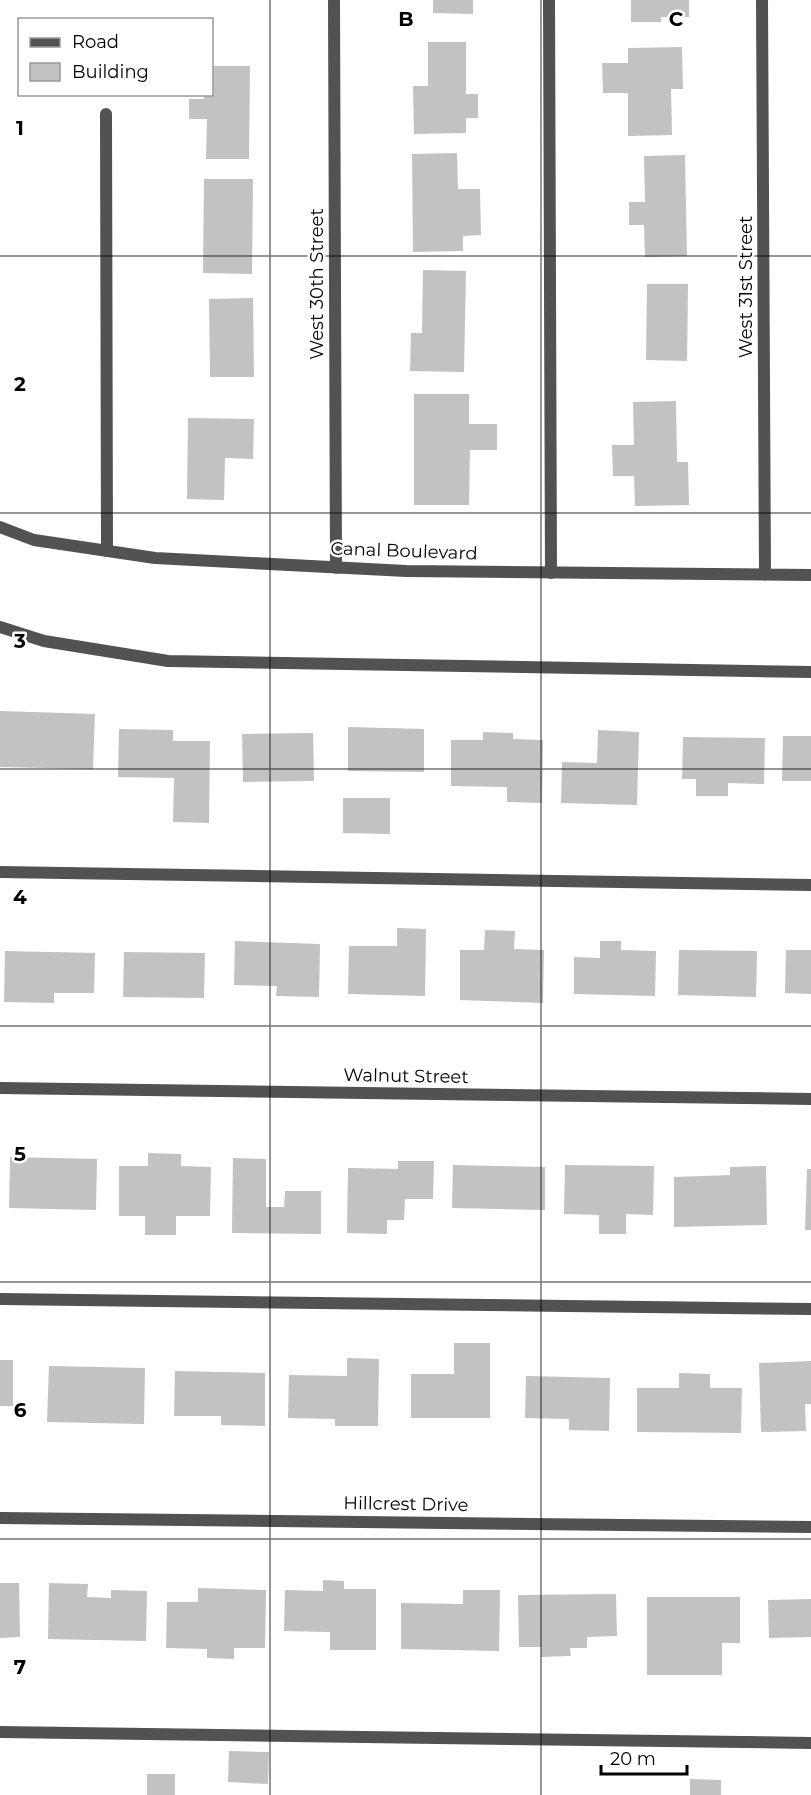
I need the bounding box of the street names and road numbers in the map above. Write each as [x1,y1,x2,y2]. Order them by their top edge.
street label: West 30th Street [306,208,328,360]
street label: West 31st Street [735,216,757,358]
street label: Canal Boulevard [330,537,478,565]
street label: Walnut Street [343,1064,469,1088]
street label: Hillcrest Drive [343,1492,469,1516]

